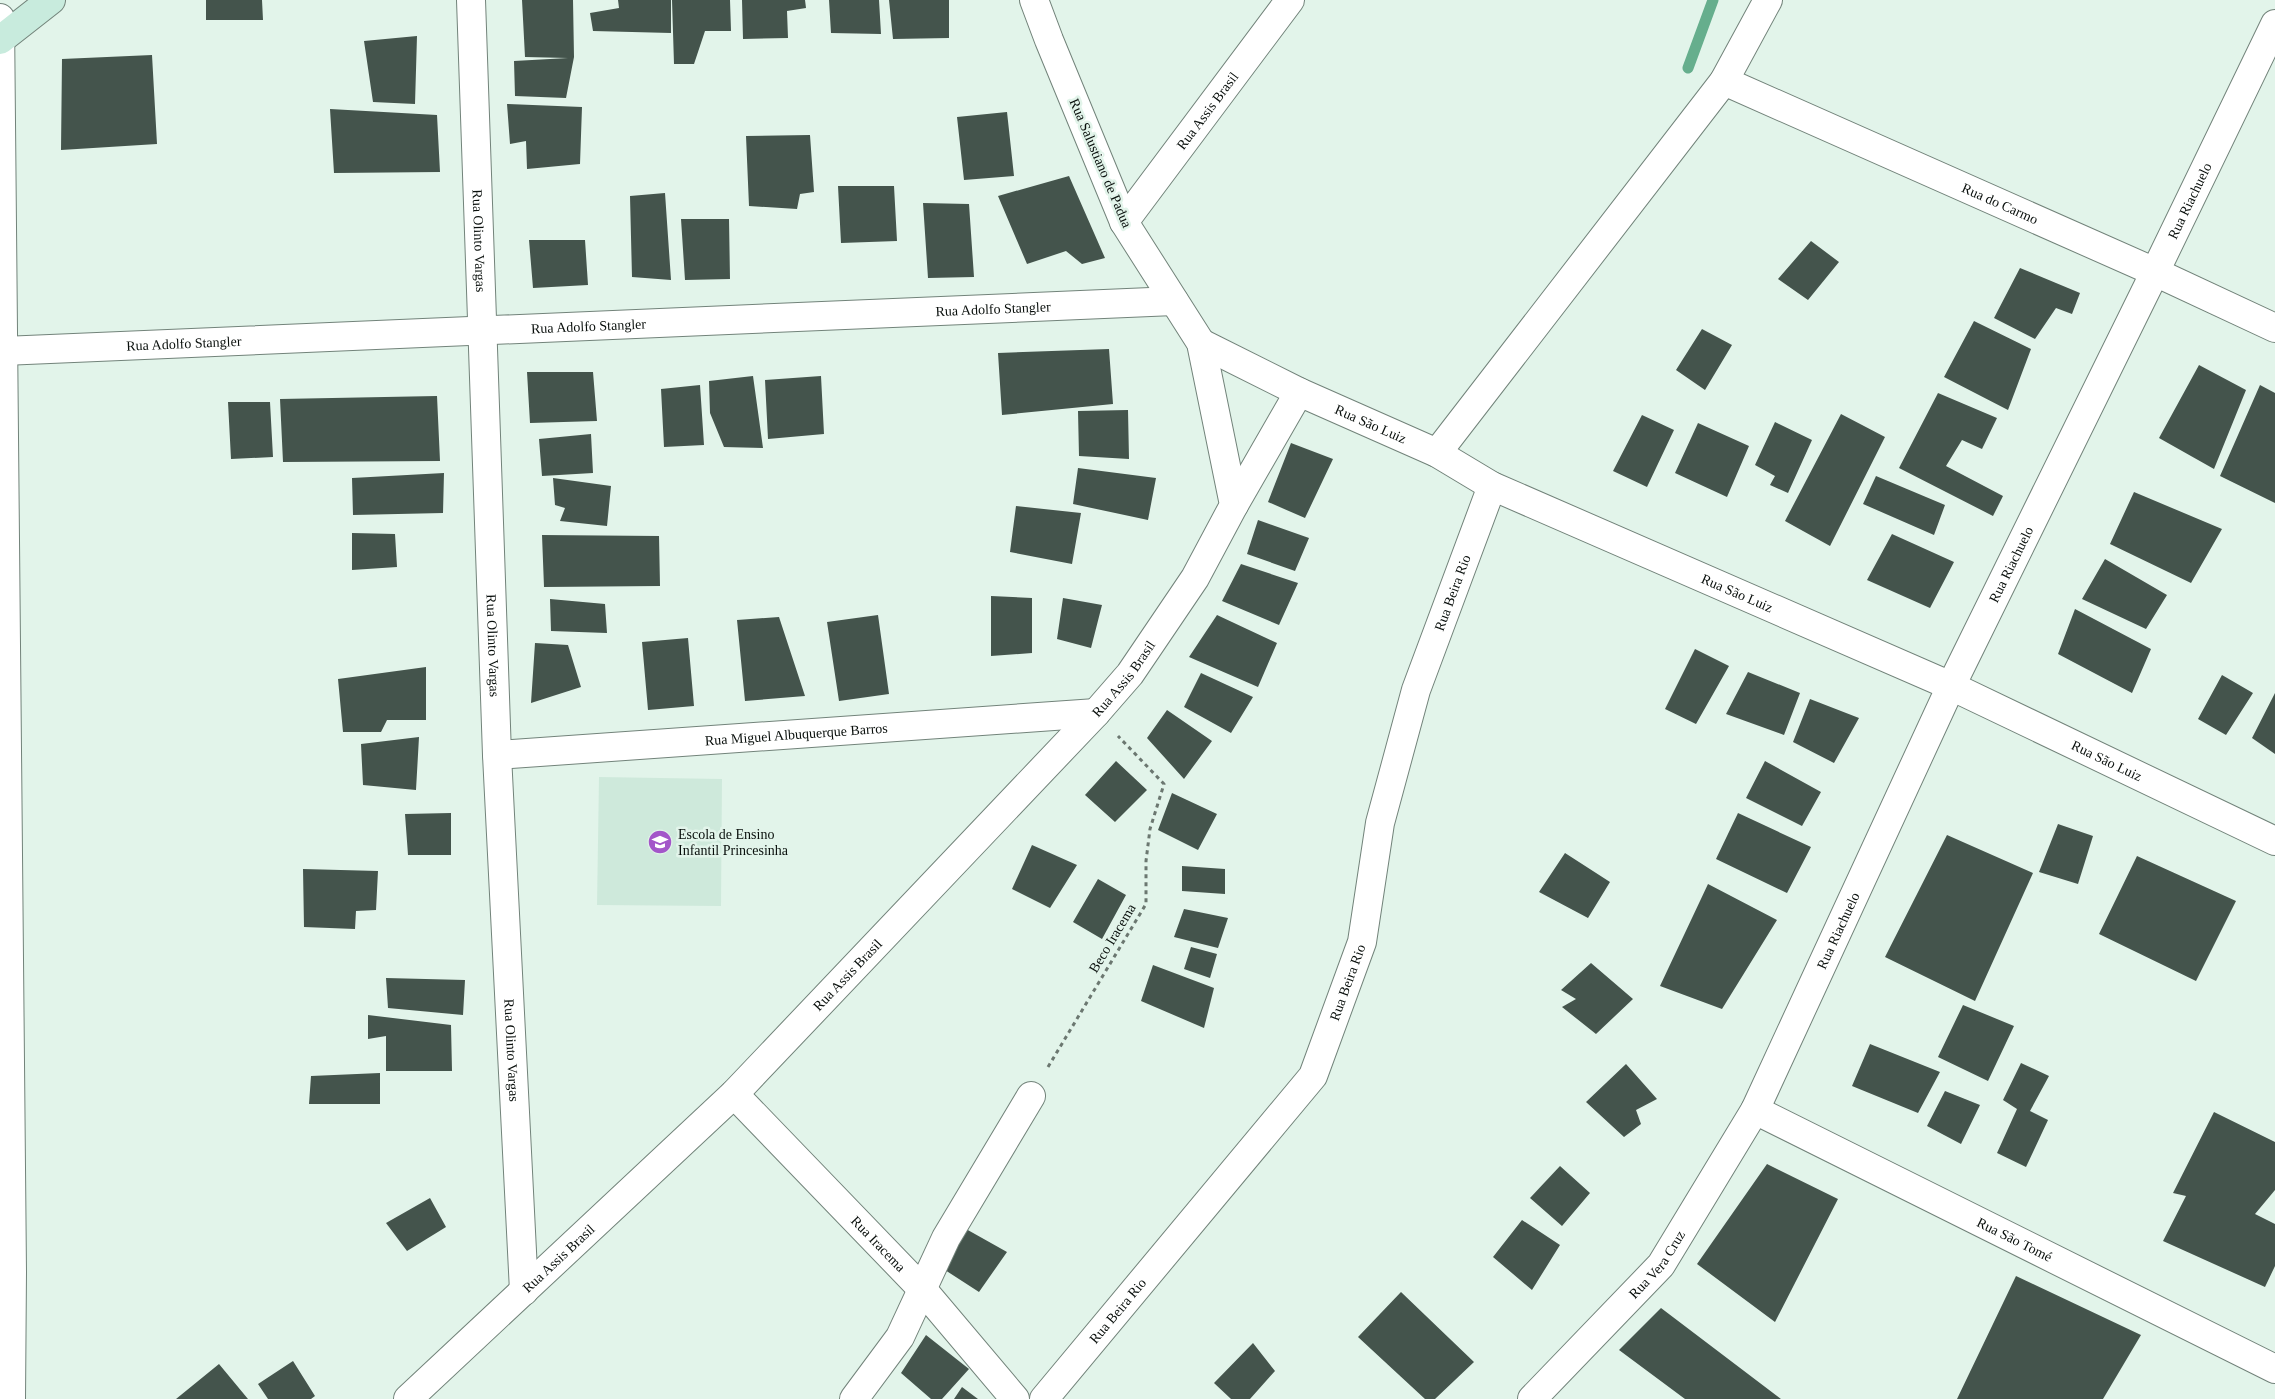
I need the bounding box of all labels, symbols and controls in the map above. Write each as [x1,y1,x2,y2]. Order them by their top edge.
street label: Rua Assis Brasil [1174,69,1241,153]
street label: Rua Salustiano de Padua [1067,96,1135,231]
street label: Rua Riachuelo [2165,160,2215,242]
street label: Rua do Carmo [1960,180,2040,227]
street label: Rua Olinto Vargas [470,189,488,293]
street label: Rua Adolfo Stangler [935,299,1051,319]
street label: Rua Adolfo Stangler [531,317,647,336]
street label: Rua Adolfo Stangler [126,334,242,354]
street label: Rua São Luiz [1333,402,1408,446]
street label: Rua Riachuelo [1986,524,2036,605]
street label: Rua Beira Rio [1432,553,1474,633]
street label: Rua São Luiz [1699,571,1775,615]
street label: Rua Olinto Vargas [483,594,502,697]
street label: Rua Assis Brasil [1089,638,1158,720]
street label: Rua Miguel Albuquerque Barros [704,721,888,748]
street label: Rua São Luiz [2069,738,2144,784]
place label: Escola de Ensino Infantil Princesinha [678,827,789,858]
school or university icon: Escola de Ensino Infantil Princesinha [647,829,673,855]
street label: Rua Riachuelo [1814,890,1863,971]
street label: Beco Iracema [1086,901,1139,975]
street label: Rua Assis Brasil [810,936,885,1014]
street label: Rua Beira Rio [1327,942,1368,1023]
street label: Rua Olinto Vargas [501,998,521,1102]
street label: Rua Iracema [848,1213,909,1275]
street label: Rua São Tomé [1974,1215,2054,1265]
street label: Rua Assis Brasil [520,1221,598,1296]
street label: Rua Vera Cruz [1626,1228,1688,1302]
street label: Rua Beira Rio [1087,1275,1149,1347]

